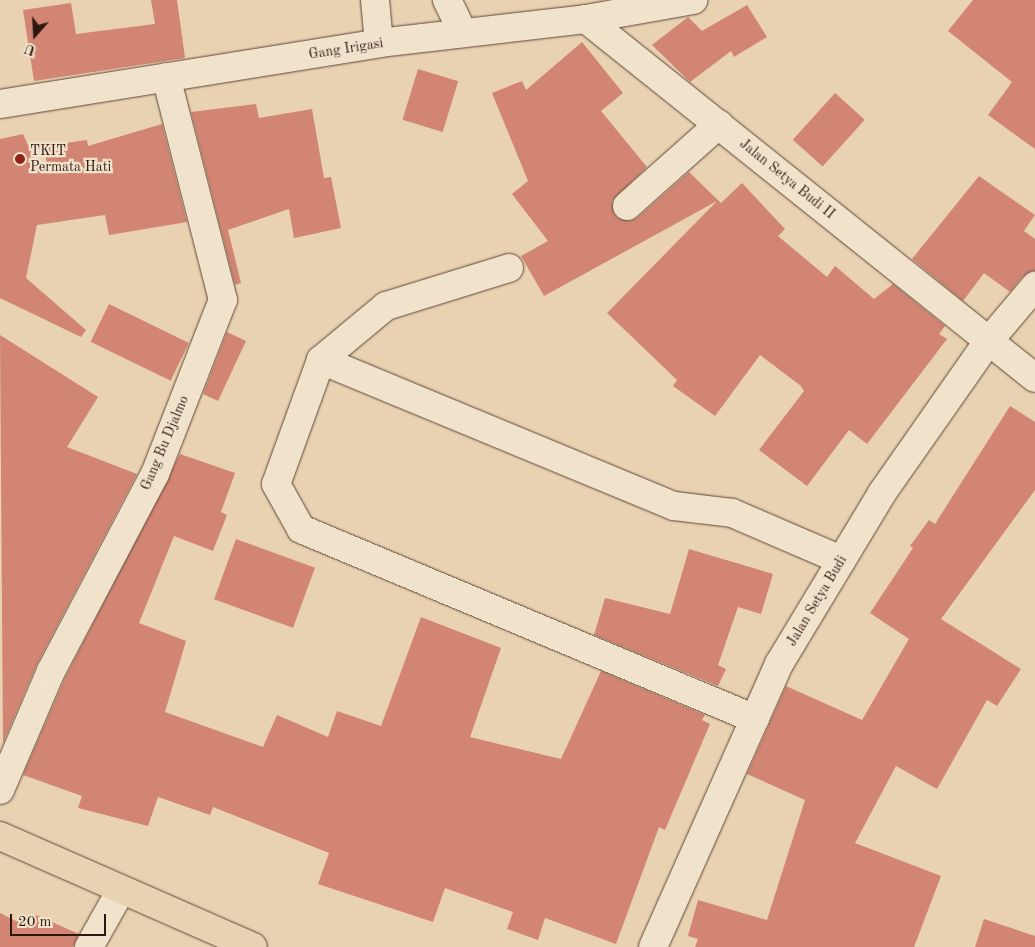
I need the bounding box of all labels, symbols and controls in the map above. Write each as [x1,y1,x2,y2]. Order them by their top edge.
north arrow [10,10,60,60]
street label: Gang Irigasi [307,35,385,63]
text: U [23,41,38,58]
street label: Jalan Setya Budi II [736,135,838,223]
place label: TKIT Permata Hati [30,143,111,176]
marker: TKIT Permata Hati [14,153,26,165]
street label: Gang Bu Djalmo [137,393,193,493]
street label: Jalan Setya Budi [783,553,851,649]
scale bar [12,904,109,936]
text: 20 m [18,915,52,930]

